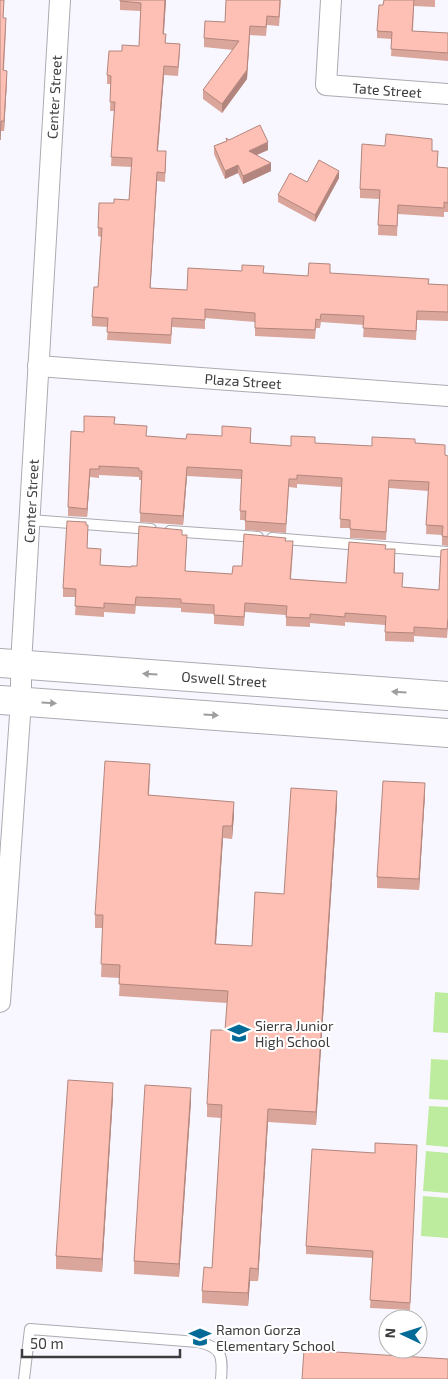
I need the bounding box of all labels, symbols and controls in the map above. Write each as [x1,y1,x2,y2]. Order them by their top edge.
street label: Center Street [43,55,65,139]
street label: Tate Street [352,79,422,101]
street label: Plaza Street [204,370,282,392]
street label: Center Street [20,459,42,543]
street label: Oswell Street [181,668,267,690]
one-way arrow [142,669,158,677]
one-way arrow [391,688,407,696]
one-way arrow [41,700,57,708]
one-way arrow [203,712,219,720]
place label: Sierra Junior High School [255,1017,334,1050]
school or university icon: Sierra Junior High School [226,1020,252,1046]
north arrow [378,1309,428,1359]
place label: Ramon Gorza Elementary School [216,1321,336,1354]
school or university icon: Ramon Gorza Elementary School [187,1324,213,1350]
scale bar [22,1326,180,1358]
text: N [381,1327,398,1339]
text: 50 m [30,1334,64,1352]

